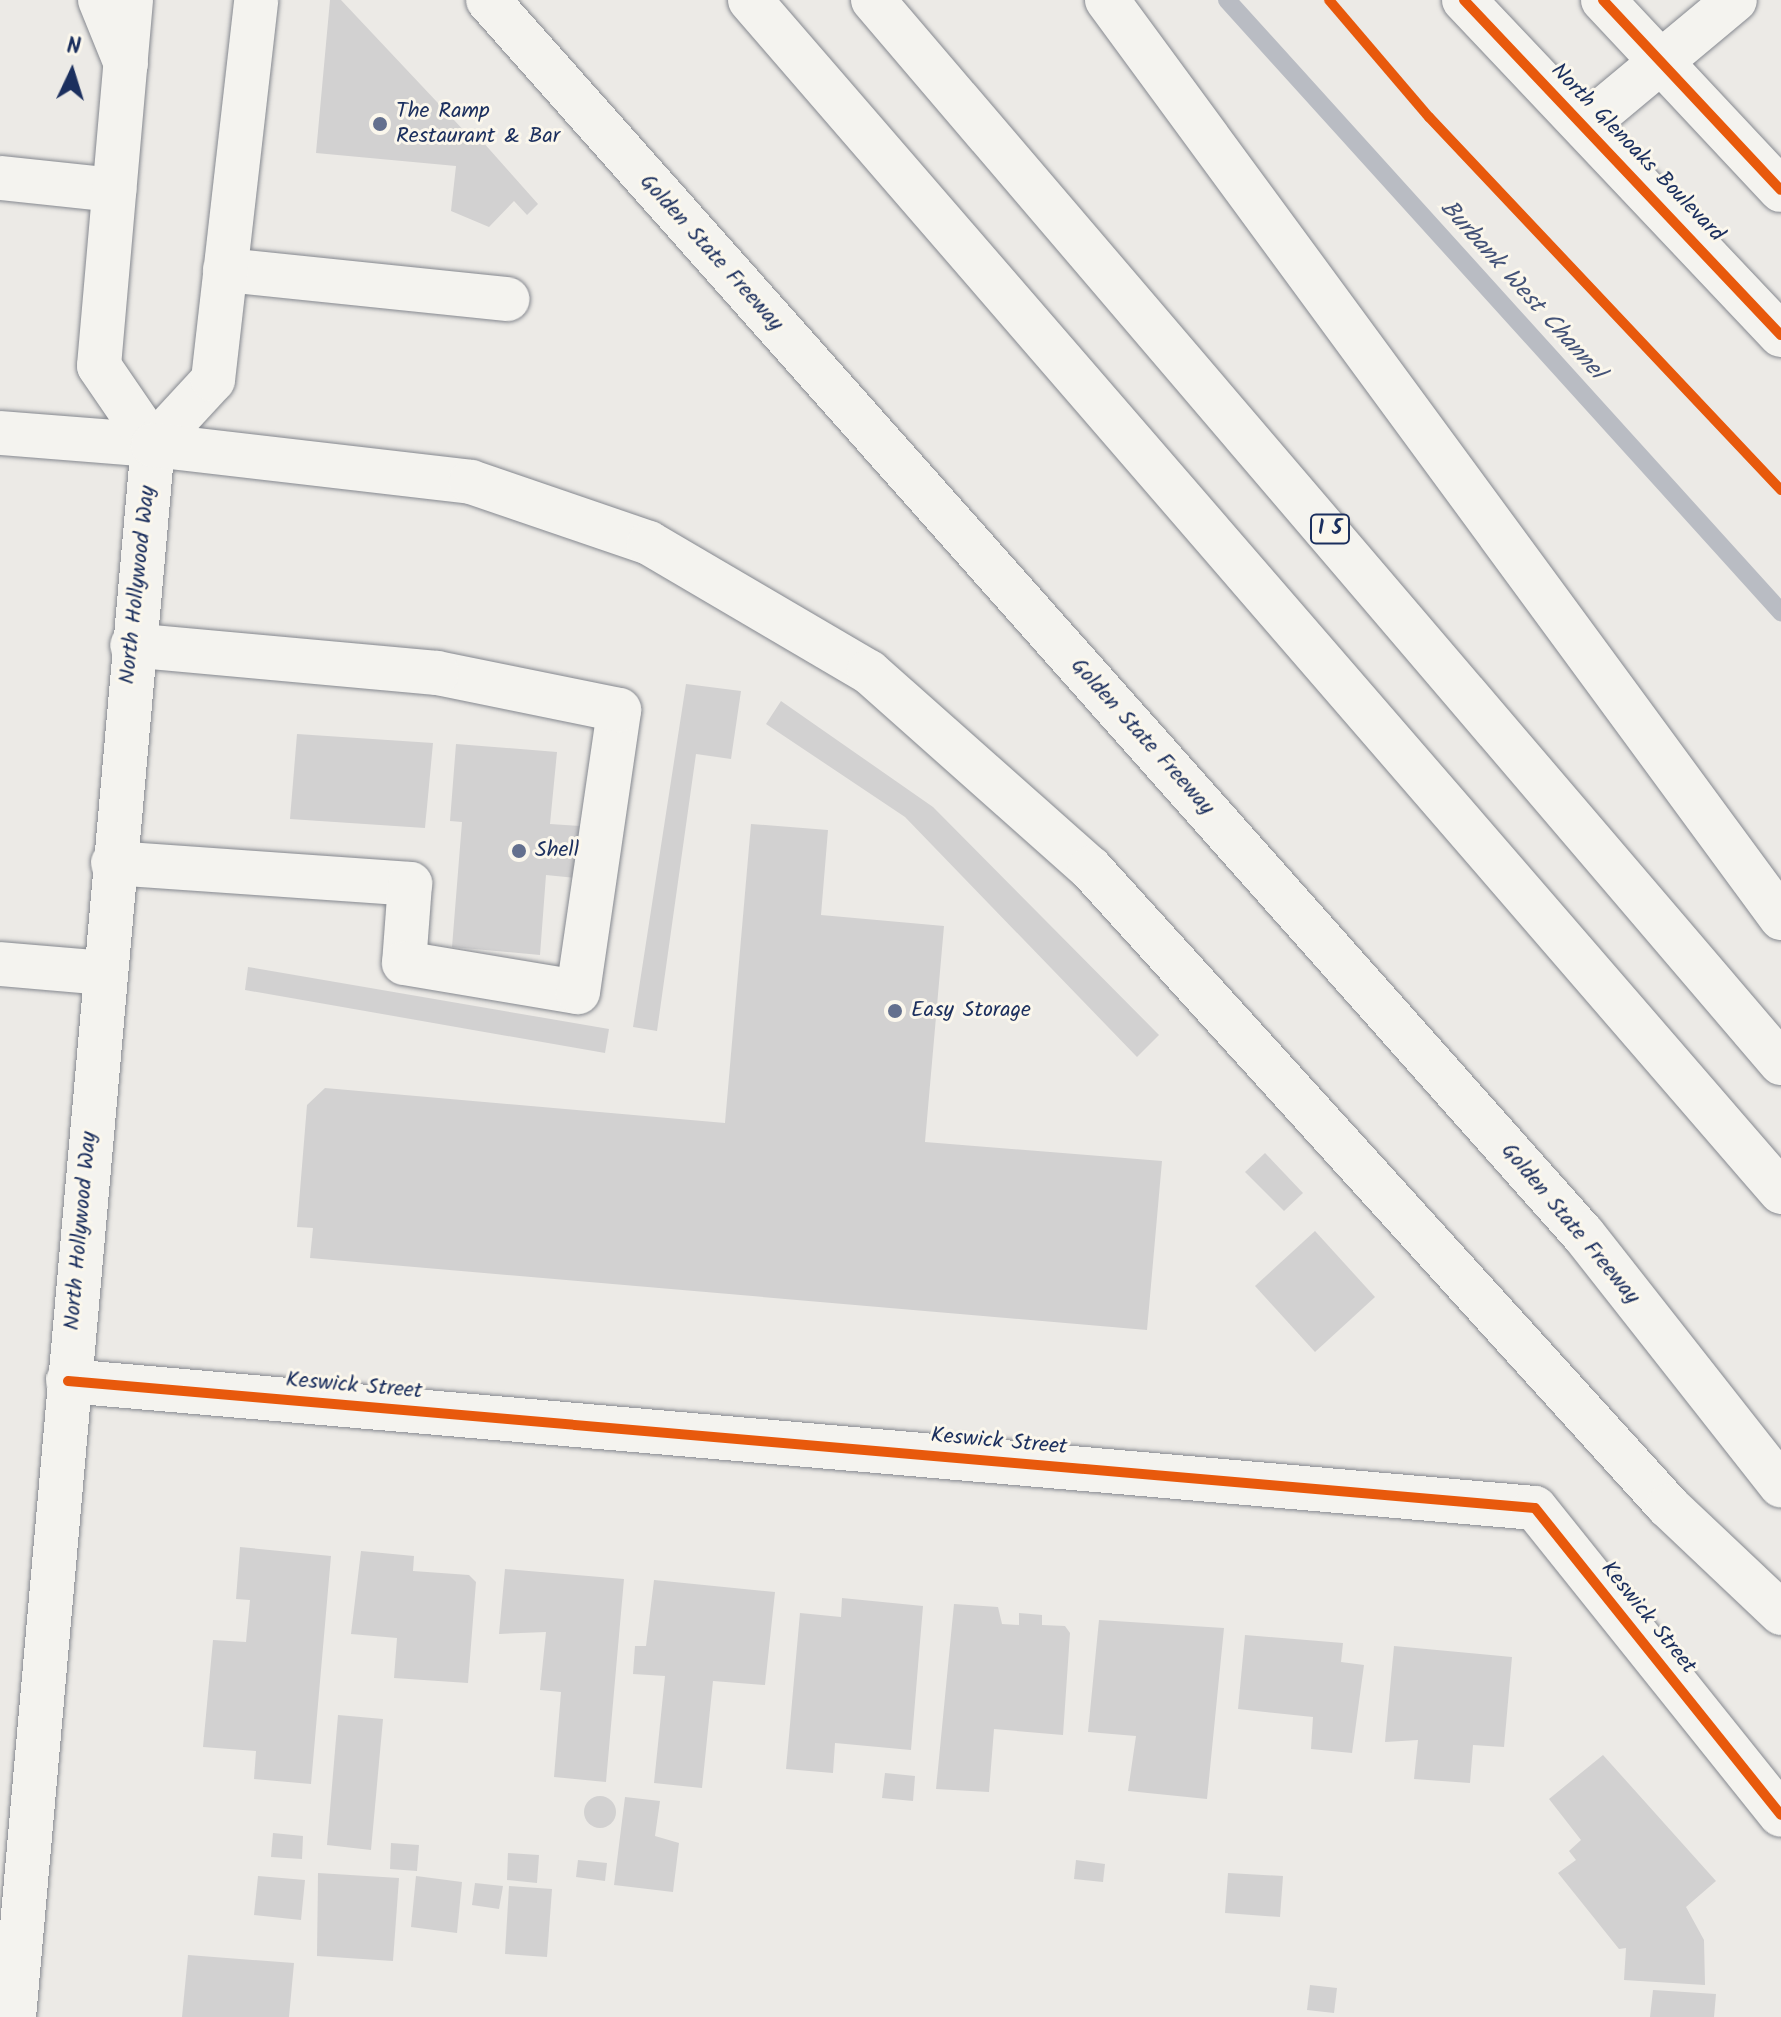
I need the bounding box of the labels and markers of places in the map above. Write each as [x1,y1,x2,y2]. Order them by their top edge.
place label: The Ramp Restaurant & Bar [396,98,560,150]
marker: The Ramp Restaurant & Bar [371,115,389,133]
place label: Shell [535,838,579,864]
marker: Shell [510,842,528,860]
place label: Easy Storage [911,998,1031,1024]
marker: Easy Storage [886,1002,904,1020]

